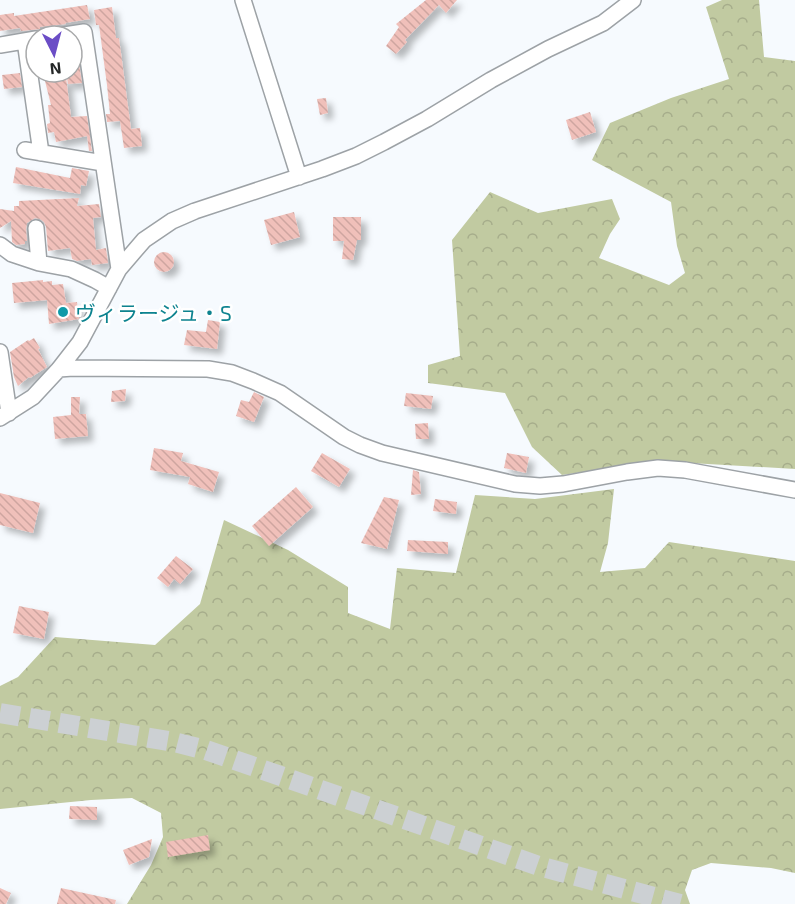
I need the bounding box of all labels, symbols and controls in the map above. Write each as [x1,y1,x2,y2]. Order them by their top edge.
north arrow [24,24,84,84]
text: N [49,59,62,79]
place label: ヴィラージュ・S [75,300,232,325]
marker: ヴィラージュ・S [56,305,70,319]

